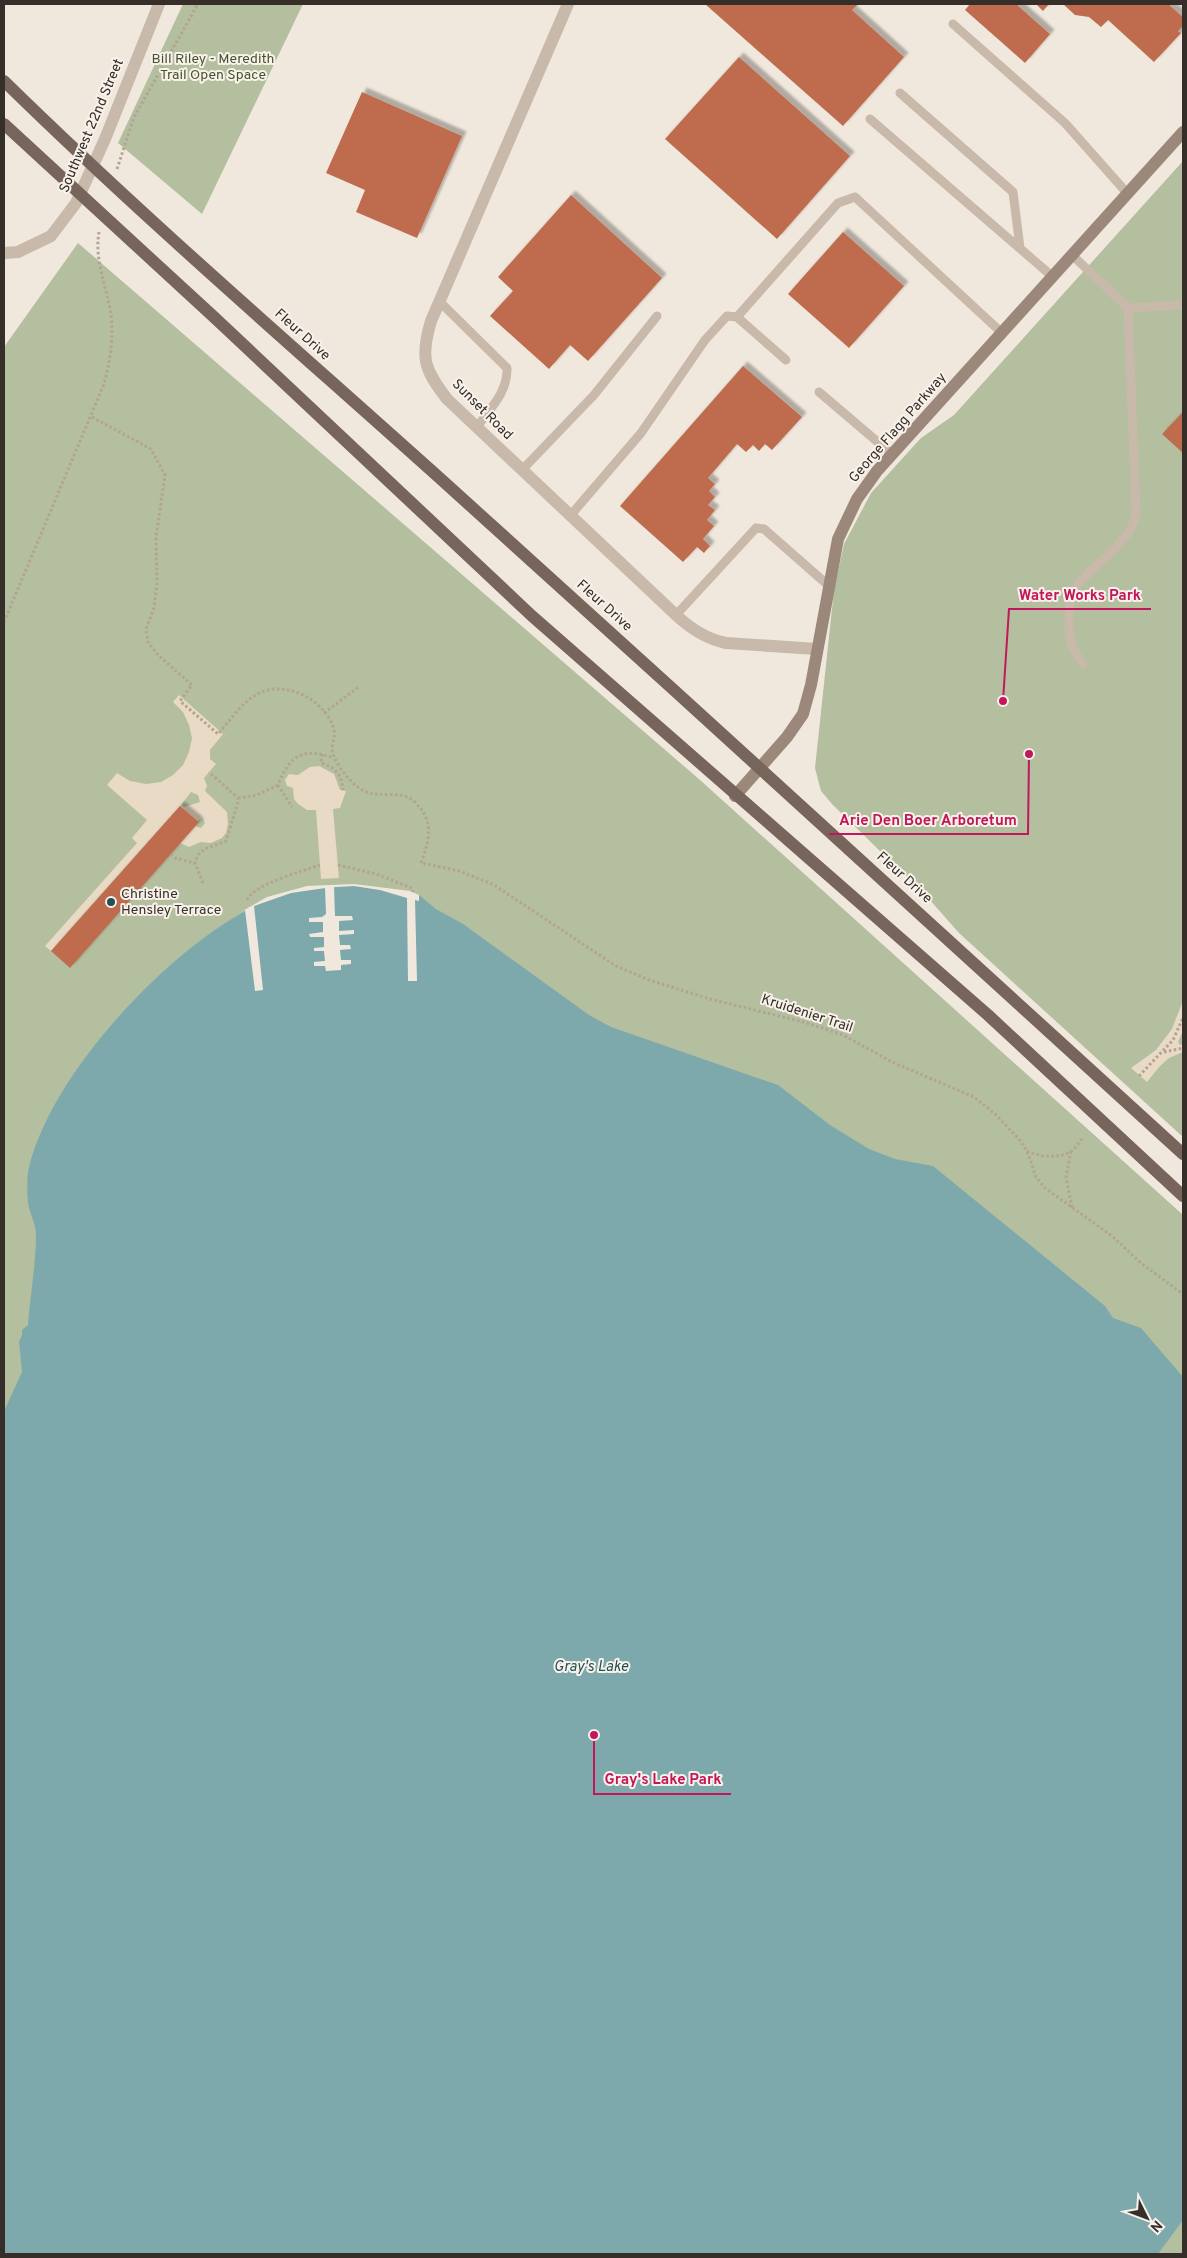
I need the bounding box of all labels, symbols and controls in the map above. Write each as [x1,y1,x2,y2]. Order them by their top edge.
park label: Bill Riley - Meredith Trail Open Space [152,51,274,84]
street label: Southwest 22nd Street [56,57,128,195]
street label: Fleur Drive [271,306,333,364]
street label: George Flagg Parkway [846,369,950,487]
street label: Sunset Road [448,376,516,444]
street label: Fleur Drive [573,577,635,635]
callout: Water Works Park [1009,579,1151,609]
text: Water Works Park [1019,587,1141,606]
callout: Arie Den Boer Arboretum [829,804,1028,834]
text: Arie Den Boer Arboretum [839,812,1017,831]
street label: Fleur Drive [873,849,935,907]
place label: Christine Hensley Terrace [121,886,221,919]
marker: Christine Hensley Terrace [105,896,117,908]
street label: Kruidenier Trail [759,991,855,1037]
water label: Gray's Lake [554,1658,628,1677]
callout: Gray's Lake Park [594,1764,731,1794]
text: Gray's Lake Park [604,1771,722,1790]
north arrow [1122,2193,1172,2243]
text: N [1146,2216,1165,2235]

